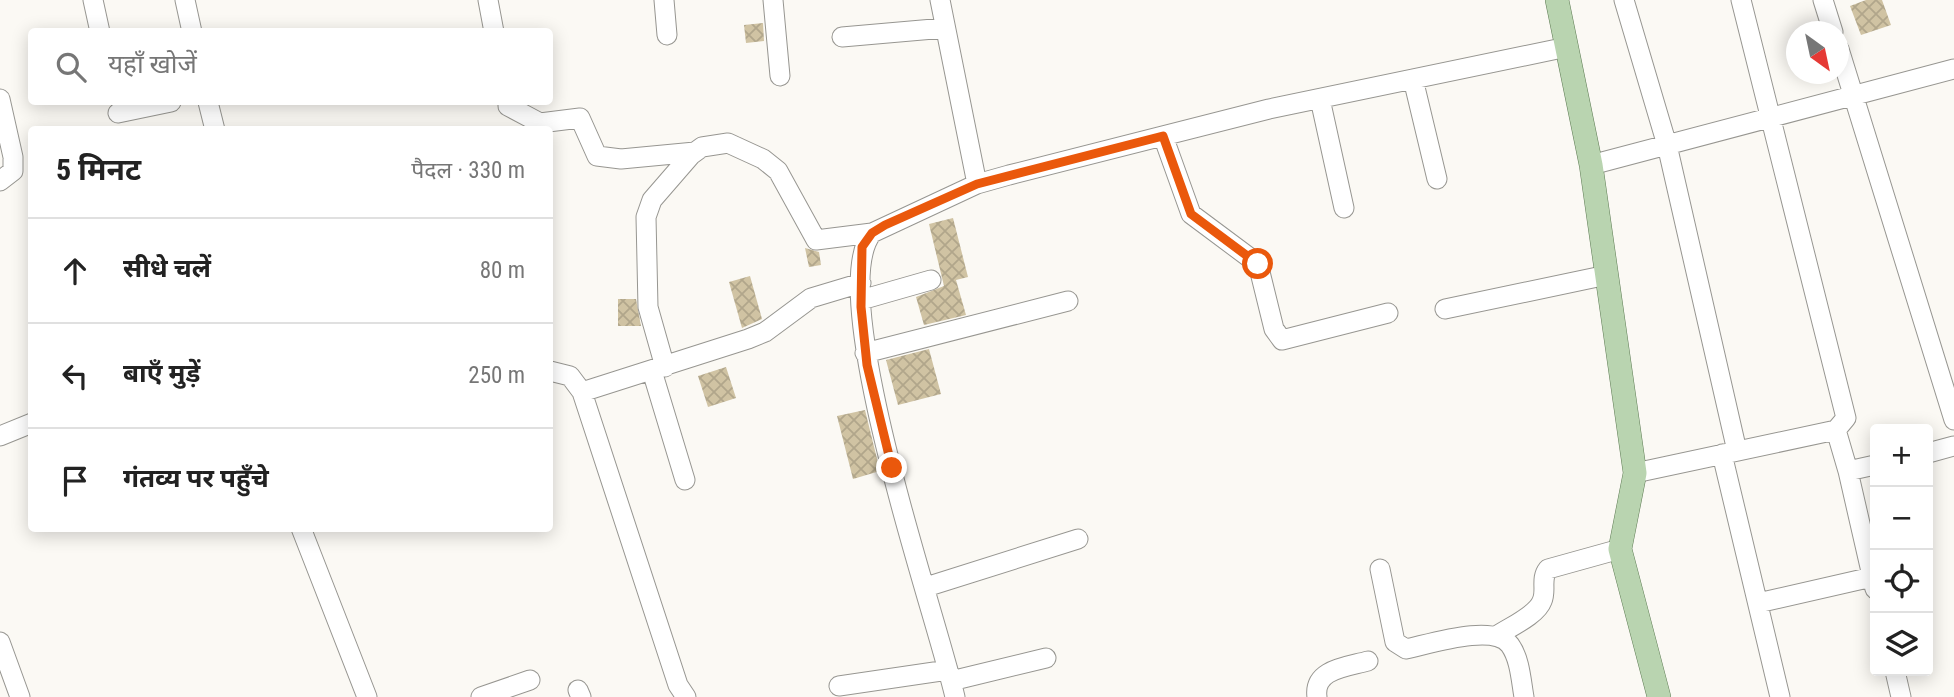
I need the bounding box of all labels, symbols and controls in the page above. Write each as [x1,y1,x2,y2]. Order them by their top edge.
north arrow [1786,21,1849,84]
search box [28,28,553,105]
icon: search [52,48,90,86]
text: यहाँ खोजें [108,49,197,79]
text: 5 मिनट [56,152,141,187]
text: पैदल · 330 m [411,157,525,184]
route start [1242,248,1273,279]
icon: ahead [56,252,94,290]
text: सीधे चलें [123,253,211,283]
text: 80 m [480,257,525,284]
icon: left [56,357,94,395]
text: बाएँ मुड़ें [123,358,200,388]
text: 250 m [468,362,525,389]
map controls [1870,424,1933,676]
button: + [1870,424,1933,487]
route end [876,452,907,483]
icon: arrive [56,462,94,500]
text: गंतव्य पर पहुँचे [123,463,269,493]
button: − [1870,487,1933,550]
button: locate [1870,550,1933,613]
button: layers [1870,613,1933,676]

